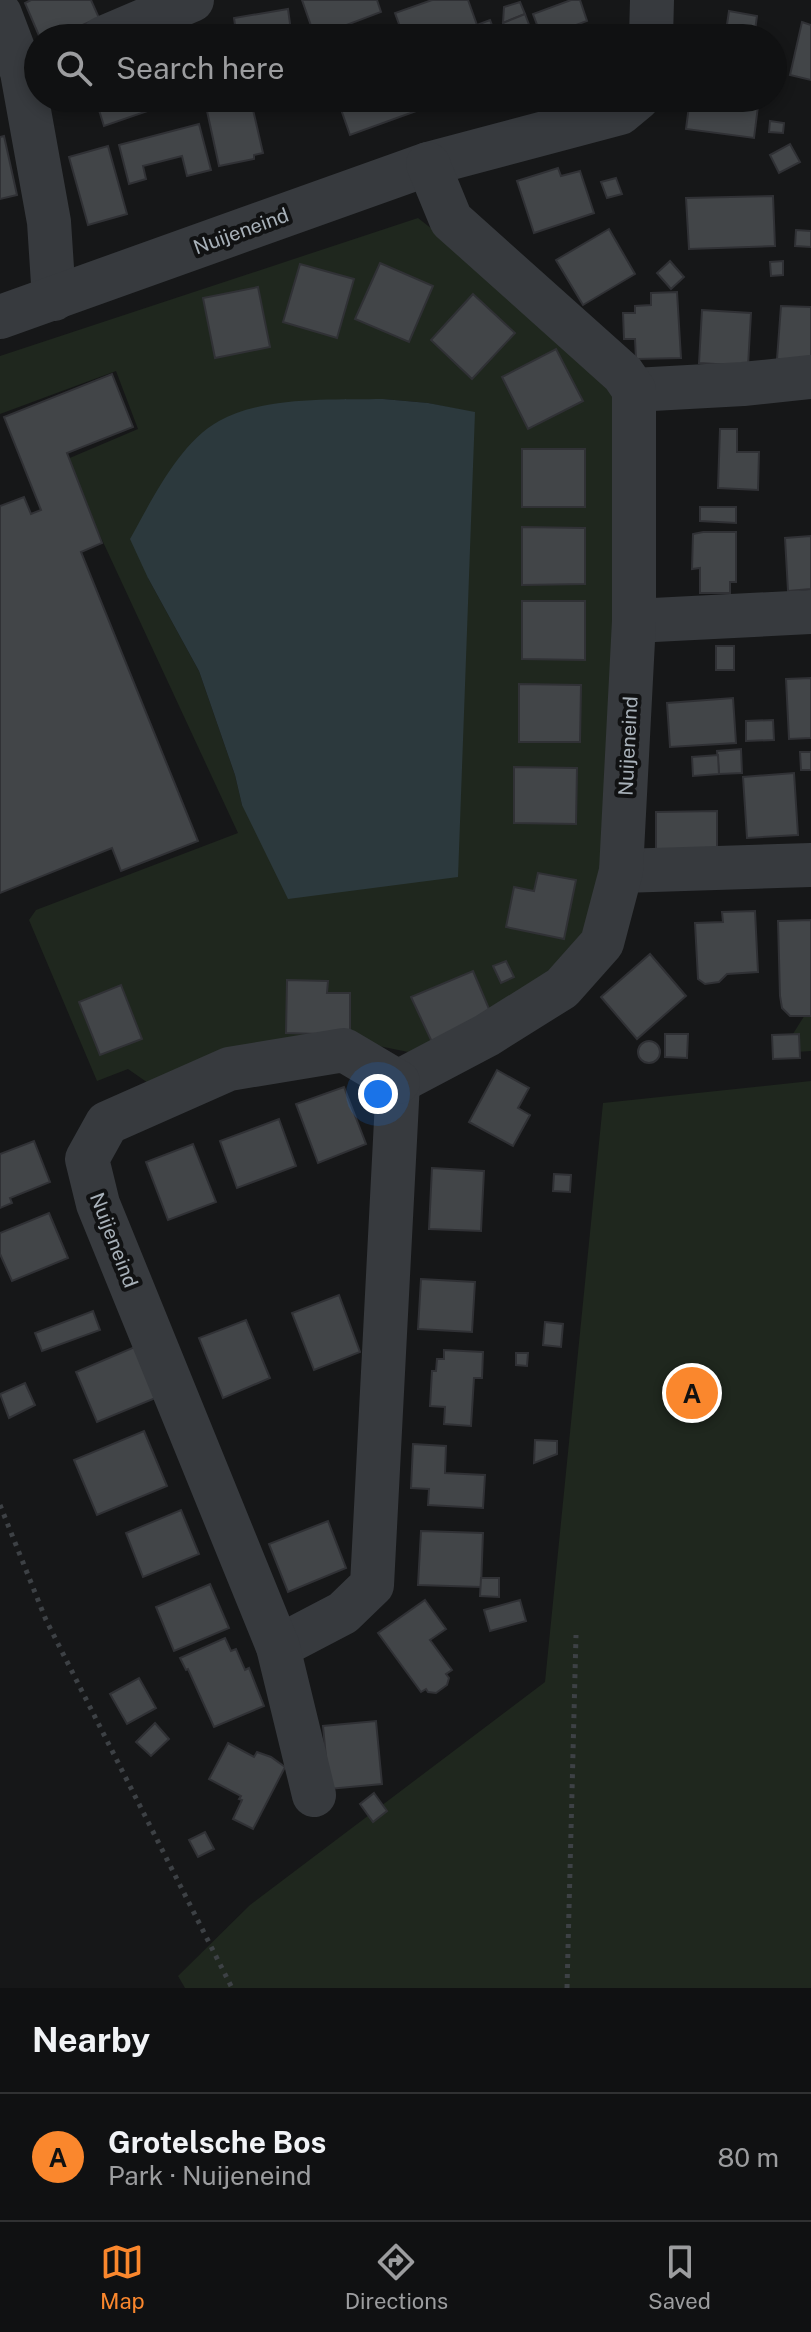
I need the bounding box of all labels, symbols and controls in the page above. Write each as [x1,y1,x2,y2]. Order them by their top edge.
search box [24,24,787,112]
icon: search [52,46,96,90]
text: Search here [116,50,284,86]
street label: Nuijeneind [190,203,292,259]
street label: Nuijeneind [613,696,643,796]
your location [358,1074,398,1114]
street label: Nuijeneind [85,1189,143,1291]
pin: A [666,1363,718,1423]
text: Nearby [32,2020,150,2060]
text: Grotelsche Bos [108,2124,326,2160]
text: A [49,2142,67,2173]
text: 80 m [718,2142,779,2173]
text: Park · Nuijeneind [108,2160,312,2191]
tab: Map [100,2240,145,2314]
tab: Directions [345,2240,448,2314]
tab: Saved [648,2240,711,2314]

